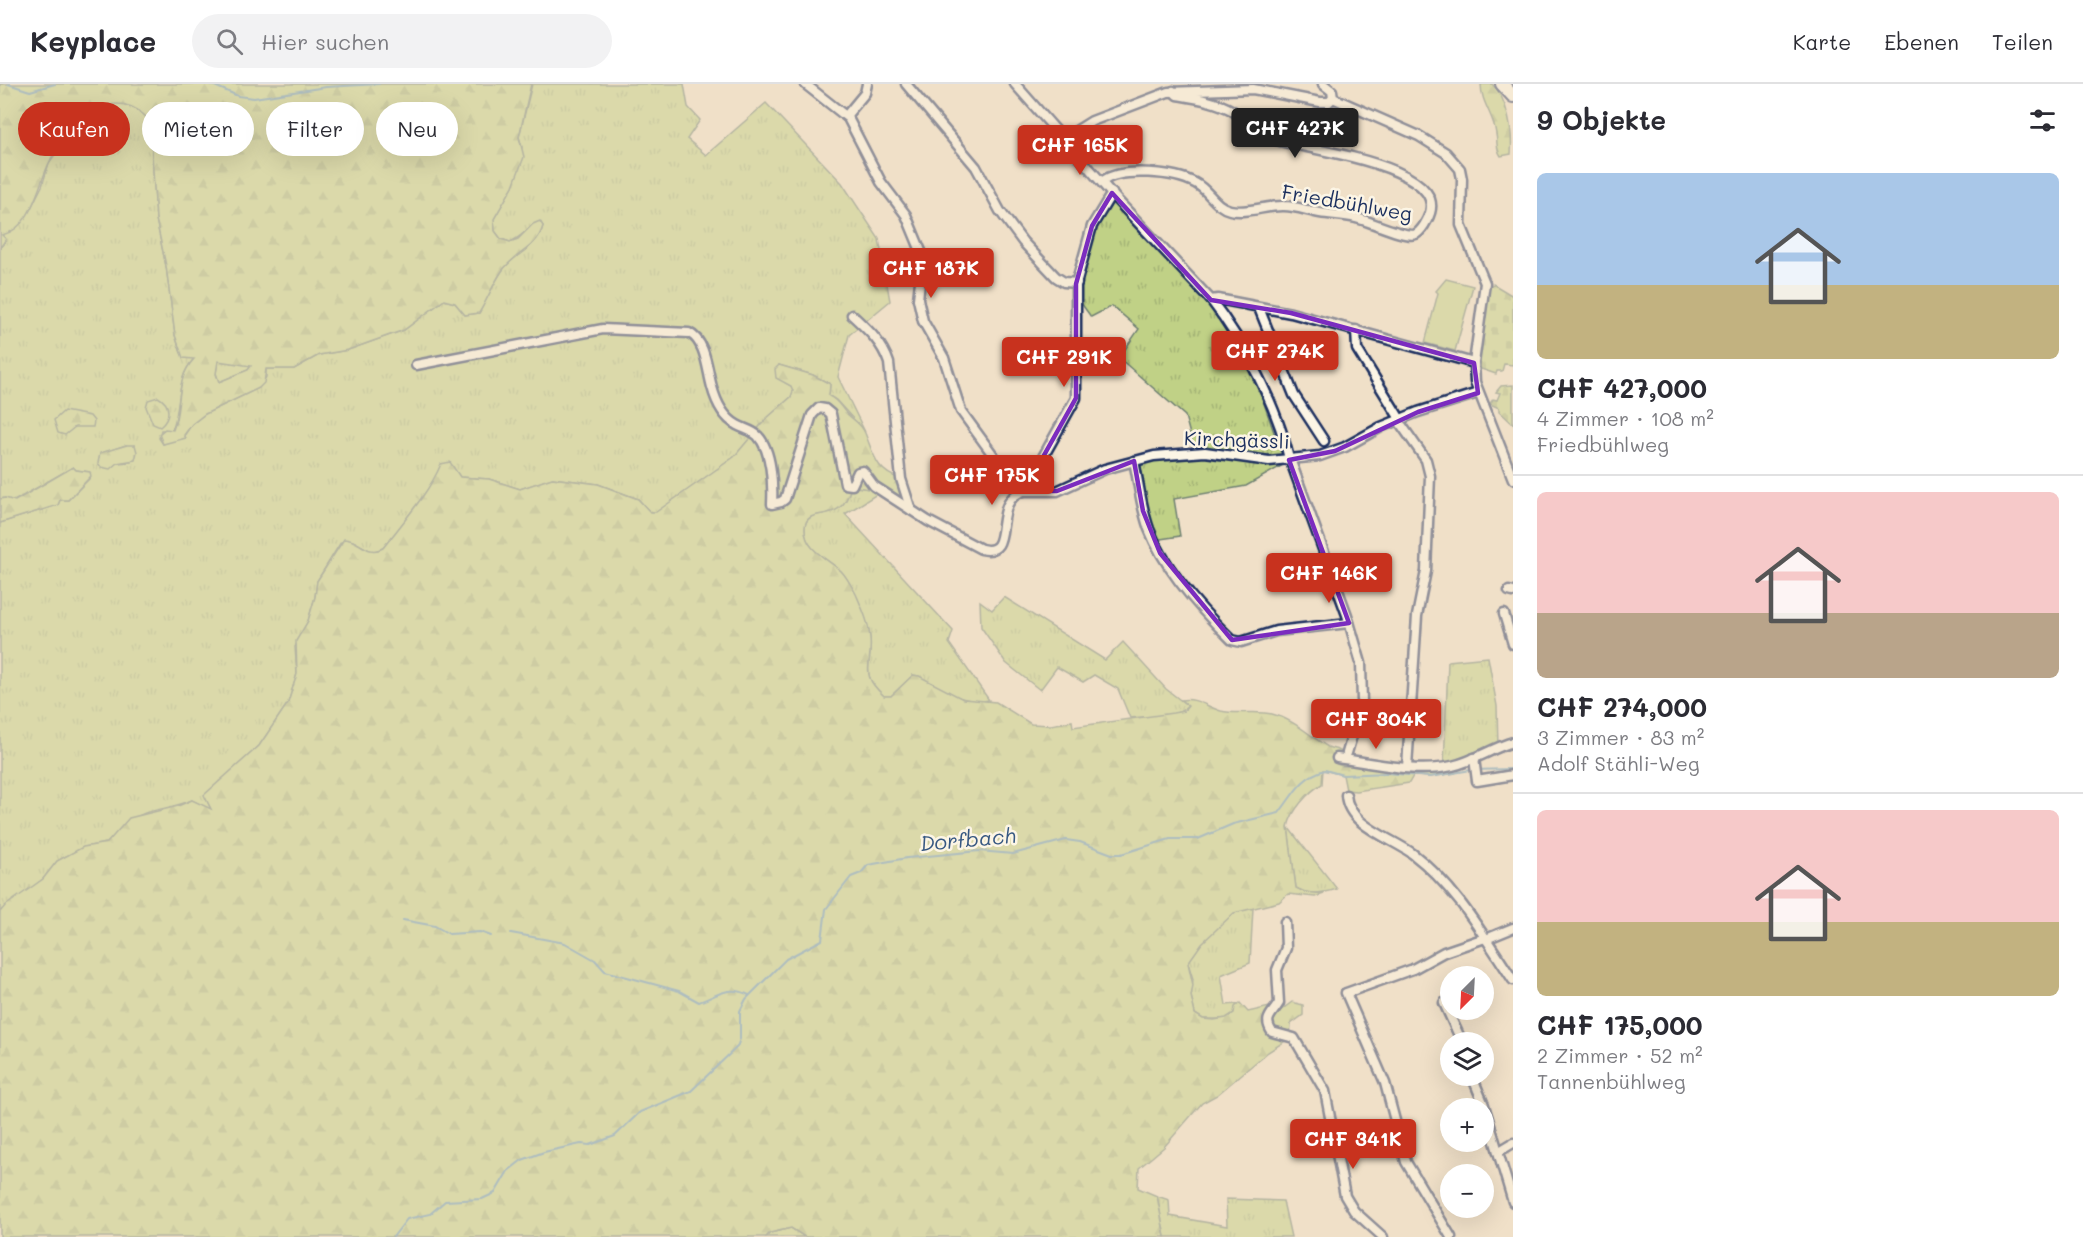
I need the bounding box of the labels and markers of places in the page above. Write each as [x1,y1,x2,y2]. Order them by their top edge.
pin: CHF 427K [1233,108,1357,159]
pin: CHF 165K [1018,125,1142,176]
pin: CHF 187K [869,248,993,299]
pin: CHF 274K [1213,331,1337,382]
pin: CHF 291K [1002,337,1126,388]
pin: CHF 175K [930,455,1054,506]
pin: CHF 146K [1267,553,1391,604]
pin: CHF 304K [1314,699,1438,750]
pin: CHF 341K [1291,1119,1415,1170]

